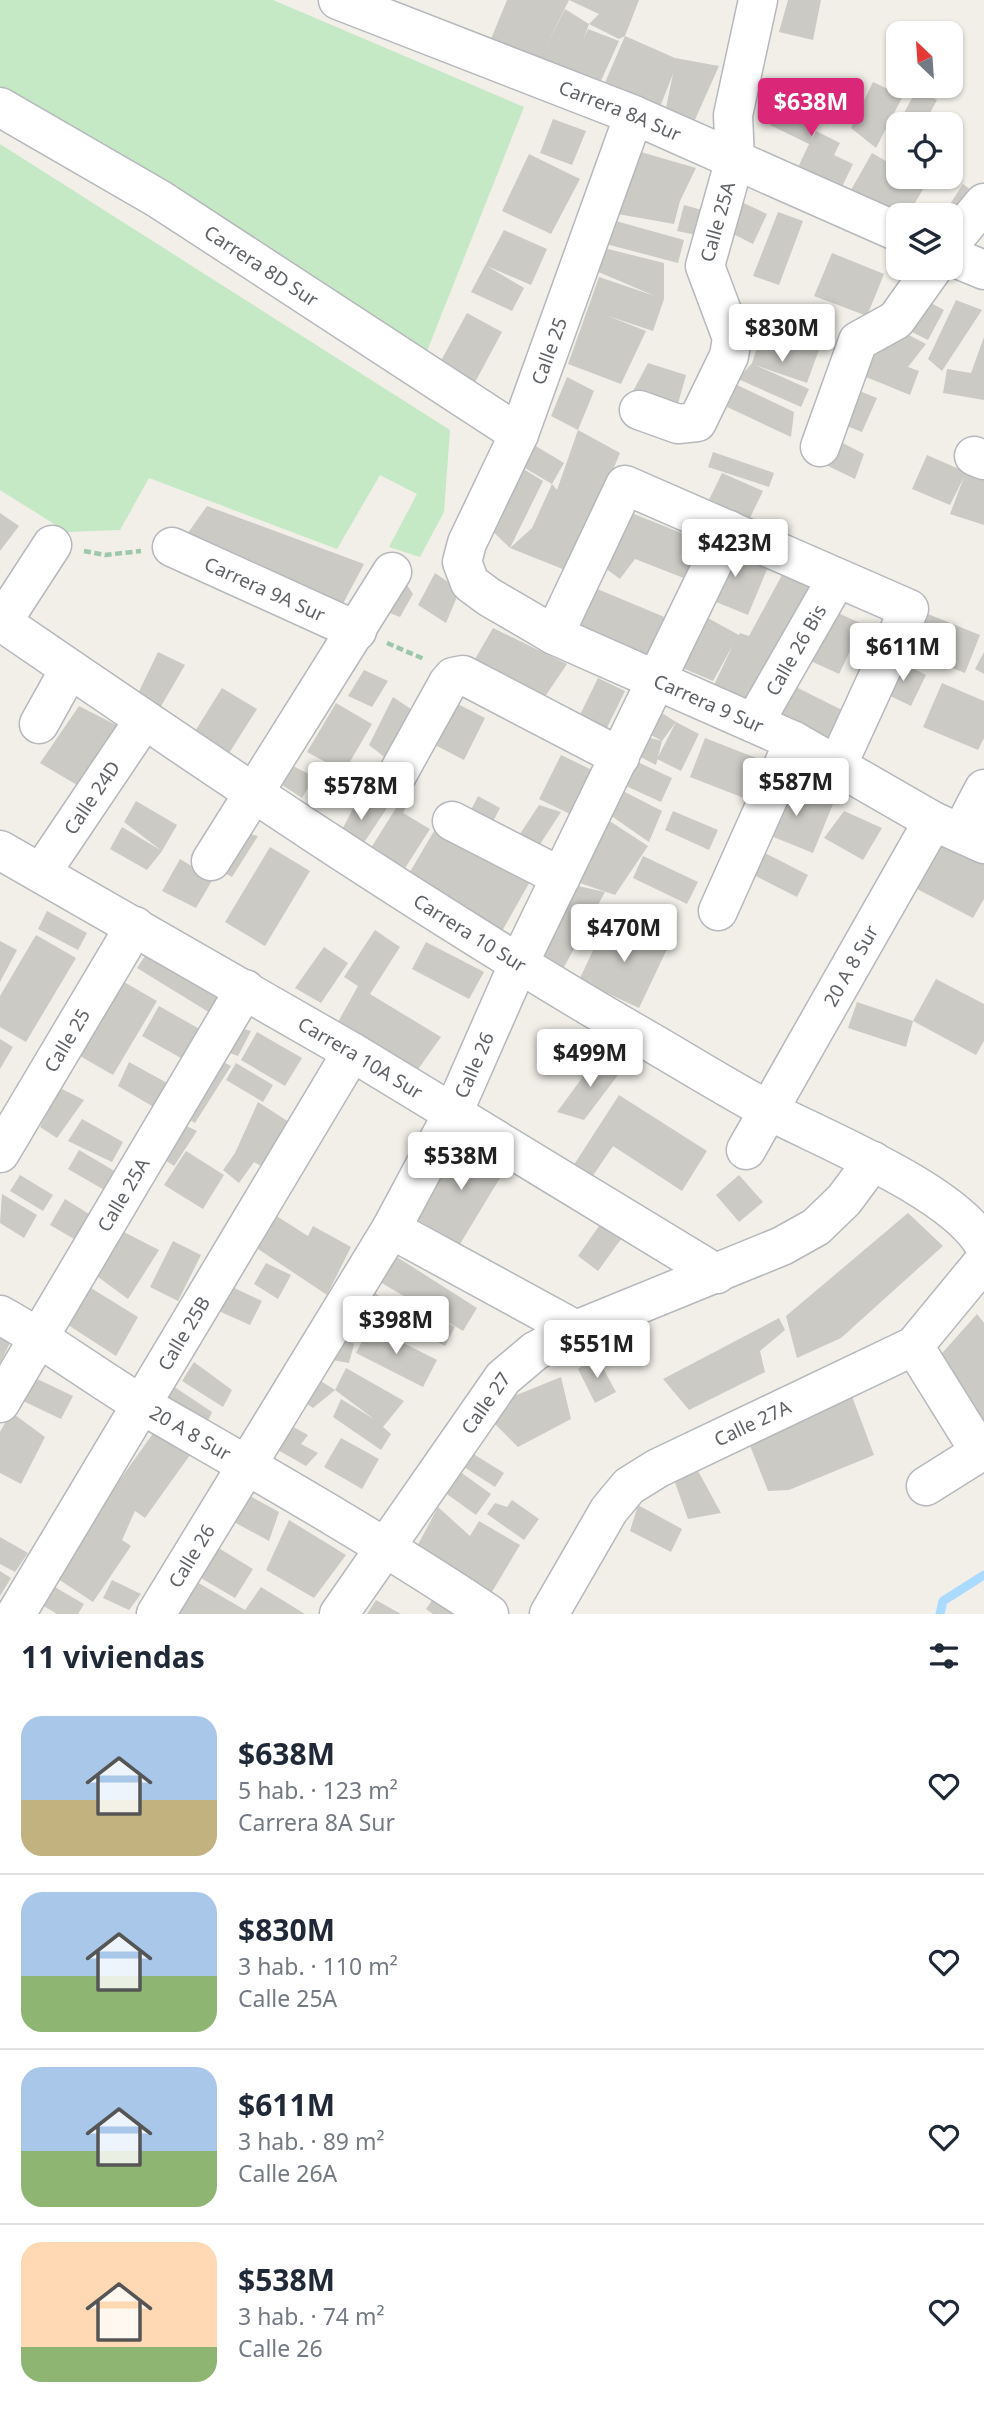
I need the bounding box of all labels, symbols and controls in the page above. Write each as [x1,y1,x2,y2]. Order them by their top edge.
north arrow [886,21,962,98]
map controls [886,21,963,280]
street label: Carrera 8A Sur [555,74,685,147]
pin: $638M [762,78,860,138]
text: $638M [774,85,848,117]
button: locate [886,112,963,189]
street label: Calle 25A [694,178,741,265]
button: layers [886,203,963,280]
street label: Carrera 8D Sur [199,219,324,313]
pin: $830M [733,304,831,364]
text: $830M [745,311,819,343]
street label: Calle 25 [525,314,573,388]
pin: $423M [686,520,784,579]
text: $423M [698,526,772,558]
street label: Carrera 9A Sur [200,550,329,628]
street label: Calle 26 Bis [759,600,832,700]
pin: $611M [854,624,952,683]
text: $611M [866,630,940,662]
street label: Carrera 9 Sur [650,668,768,739]
street label: Calle 24D [58,755,126,840]
pin: $587M [747,758,845,818]
pin: $578M [312,762,410,822]
text: $587M [759,765,833,797]
text: $578M [324,769,398,801]
street label: Carrera 10 Sur [408,888,531,978]
pin: $470M [575,904,673,964]
text: $470M [587,911,661,943]
street label: 20 A 8 Sur [817,920,884,1011]
street label: Calle 25 [38,1004,96,1077]
street label: Carrera 10A Sur [293,1011,428,1105]
street label: Calle 26 [448,1028,500,1102]
pin: $499M [541,1030,639,1089]
text: $499M [553,1036,627,1068]
pin: $538M [412,1132,510,1192]
text: $538M [424,1139,498,1171]
street label: Calle 25A [91,1152,156,1237]
street label: Calle 25B [152,1291,216,1375]
pin: $398M [347,1296,445,1356]
text: $398M [359,1303,433,1335]
pin: $551M [548,1320,646,1380]
text: $551M [560,1327,634,1359]
street label: Calle 27 [455,1367,516,1439]
street label: Calle 27A [710,1393,796,1452]
street label: 20 A 8 Sur [145,1399,236,1467]
street label: Calle 26 [162,1519,221,1593]
text: 11 viviendas [21,1636,205,1677]
icon: filters [925,1637,963,1675]
text: $638M [238,1733,335,1774]
icon: home [77,1744,161,1828]
icon: heart [925,1767,963,1805]
text: 5 hab. · 123 m² [238,1774,398,1806]
text: Carrera 8A Sur [238,1806,395,1838]
text: $830M [238,1909,335,1950]
icon: home [77,1920,161,2004]
icon: heart [925,1943,963,1981]
text: 3 hab. · 110 m² [238,1950,398,1982]
text: Calle 25A [238,1982,337,2014]
text: $611M [238,2084,335,2125]
icon: home [77,2095,161,2179]
icon: heart [925,2118,963,2156]
text: 3 hab. · 89 m² [238,2125,385,2157]
text: Calle 26A [238,2157,337,2189]
text: $538M [238,2259,335,2300]
icon: home [77,2270,161,2354]
icon: heart [925,2293,963,2331]
text: 3 hab. · 74 m² [238,2300,385,2332]
text: Calle 26 [238,2332,323,2364]

